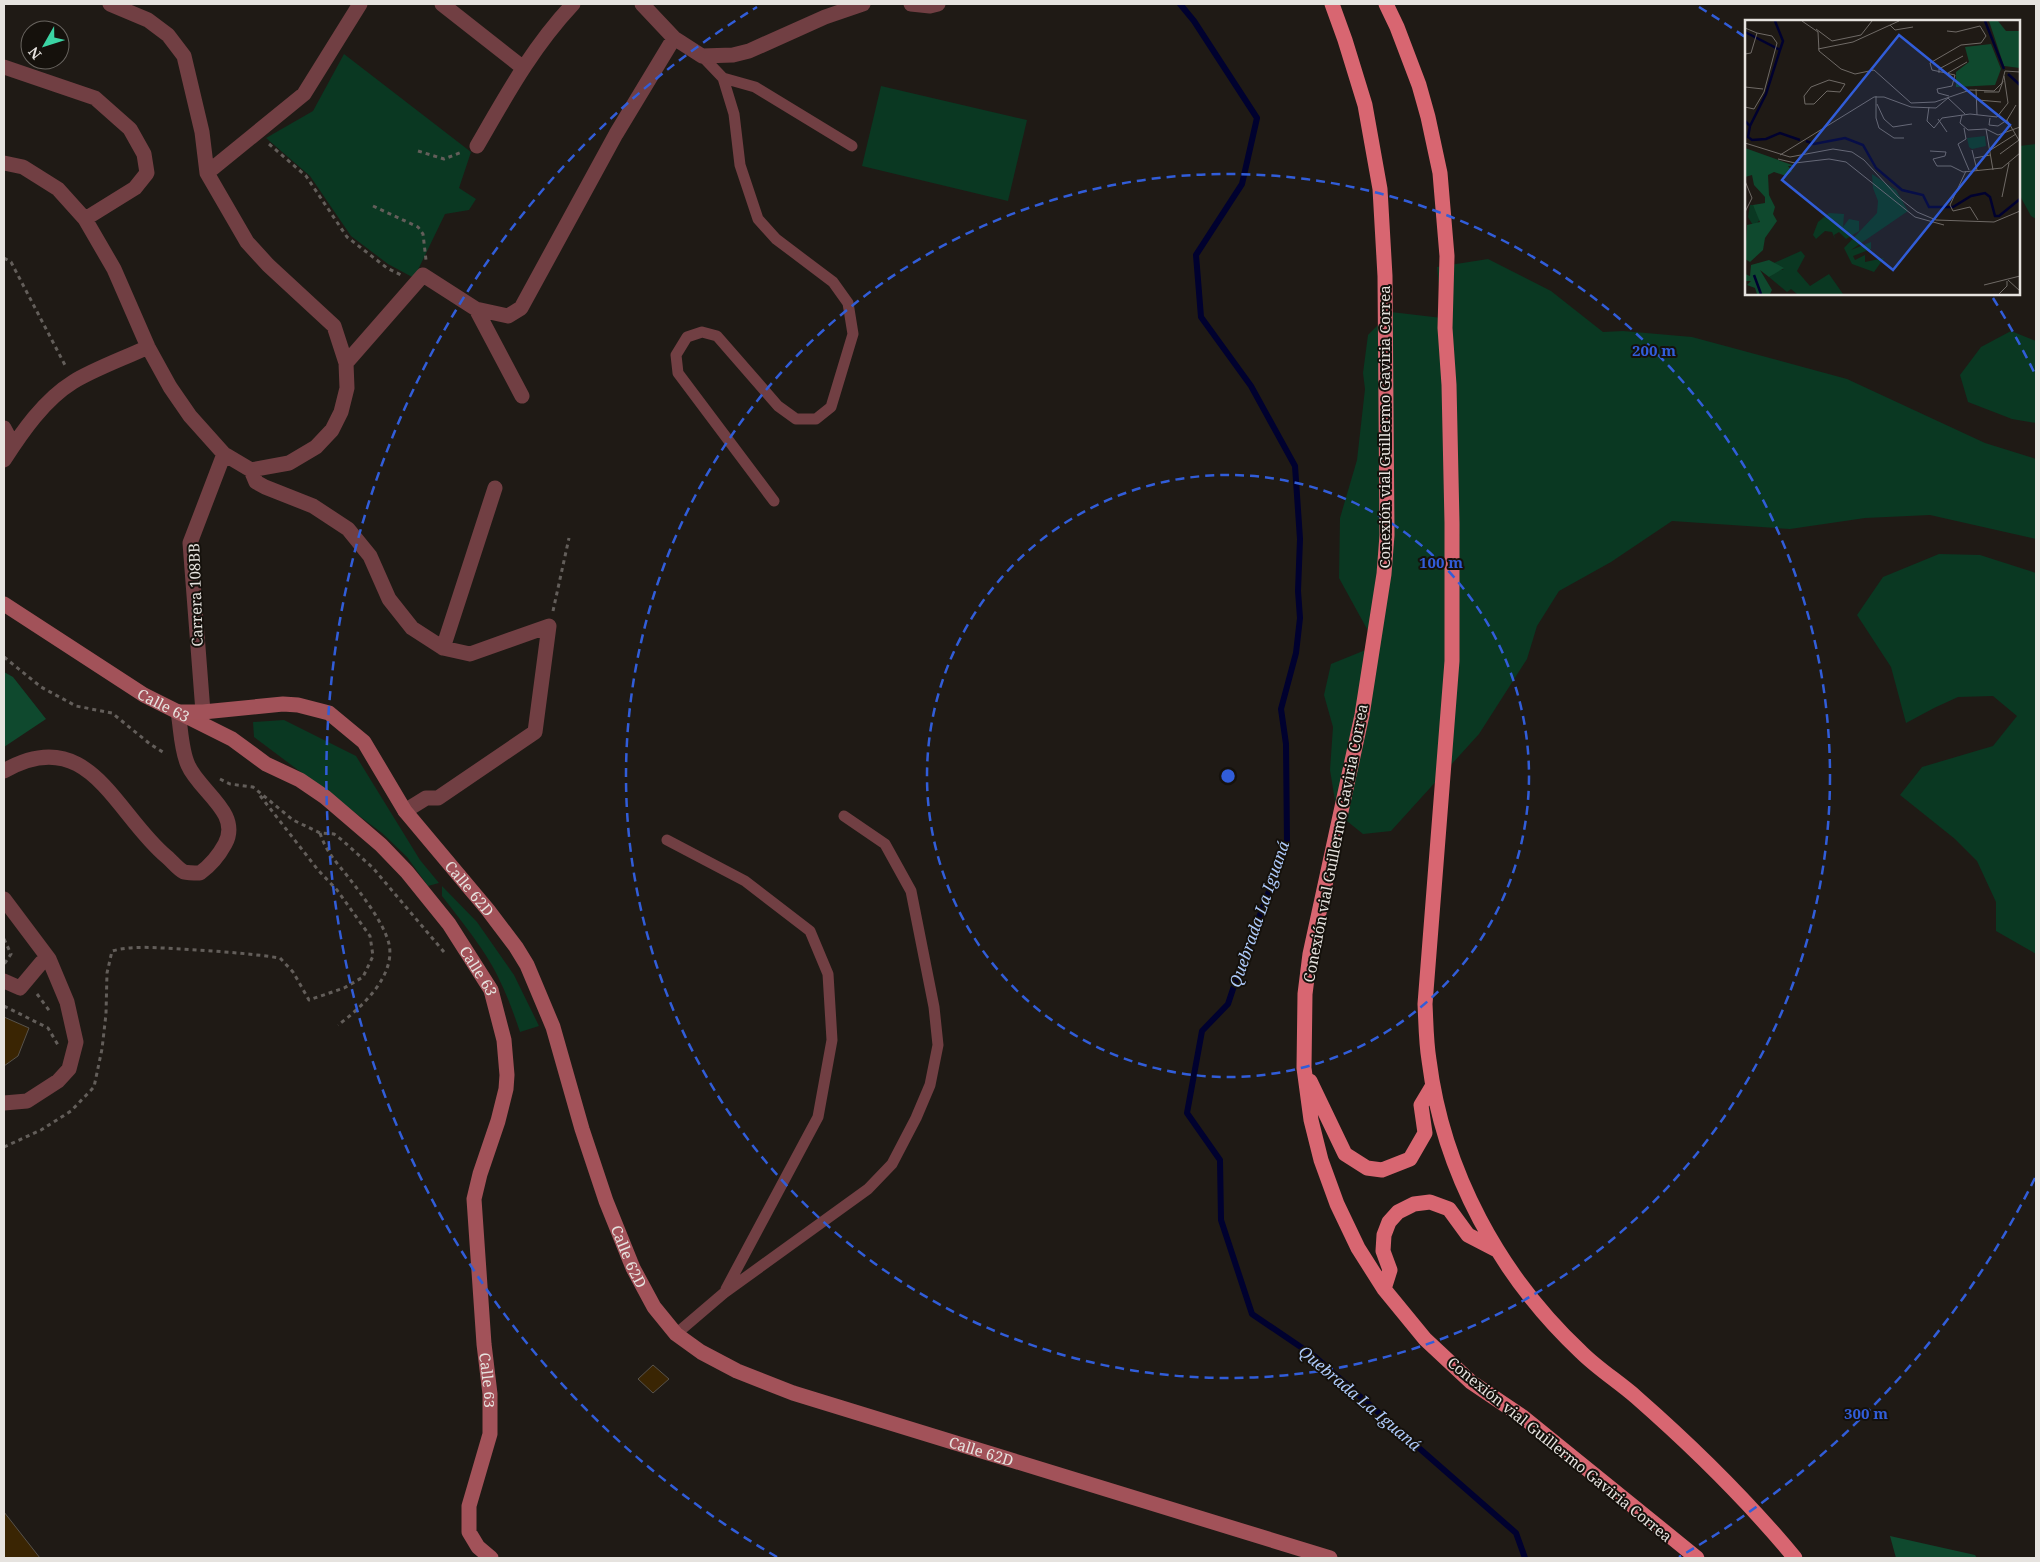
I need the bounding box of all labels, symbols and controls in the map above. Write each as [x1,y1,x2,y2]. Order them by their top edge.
north arrow [20,20,70,70]
inset map [1745,20,2020,295]
text: N [24,43,45,64]
street label: Conexión vial Guillermo Gaviria Correa [1374,285,1394,569]
text: 200 m [1632,340,1676,360]
street label: Carrera 108BB [183,543,207,647]
text: 100 m [1419,552,1463,572]
street label: Calle 63 [134,683,193,726]
street label: Conexión vial Guillermo Gaviria Correa [1298,702,1372,984]
centre of rings [1219,767,1237,785]
water label: Quebrada La Iguaná [1224,837,1295,990]
street label: Calle 62D [441,856,499,920]
street label: Calle 63 [455,942,502,998]
street label: Calle 62D [607,1222,652,1291]
water label: Quebrada La Iguaná [1294,1340,1426,1456]
street label: Calle 63 [475,1351,500,1408]
street label: Conexión vial Guillermo Gaviria Correa [1444,1352,1676,1546]
text: 300 m [1844,1403,1888,1423]
street label: Calle 62D [946,1432,1016,1470]

